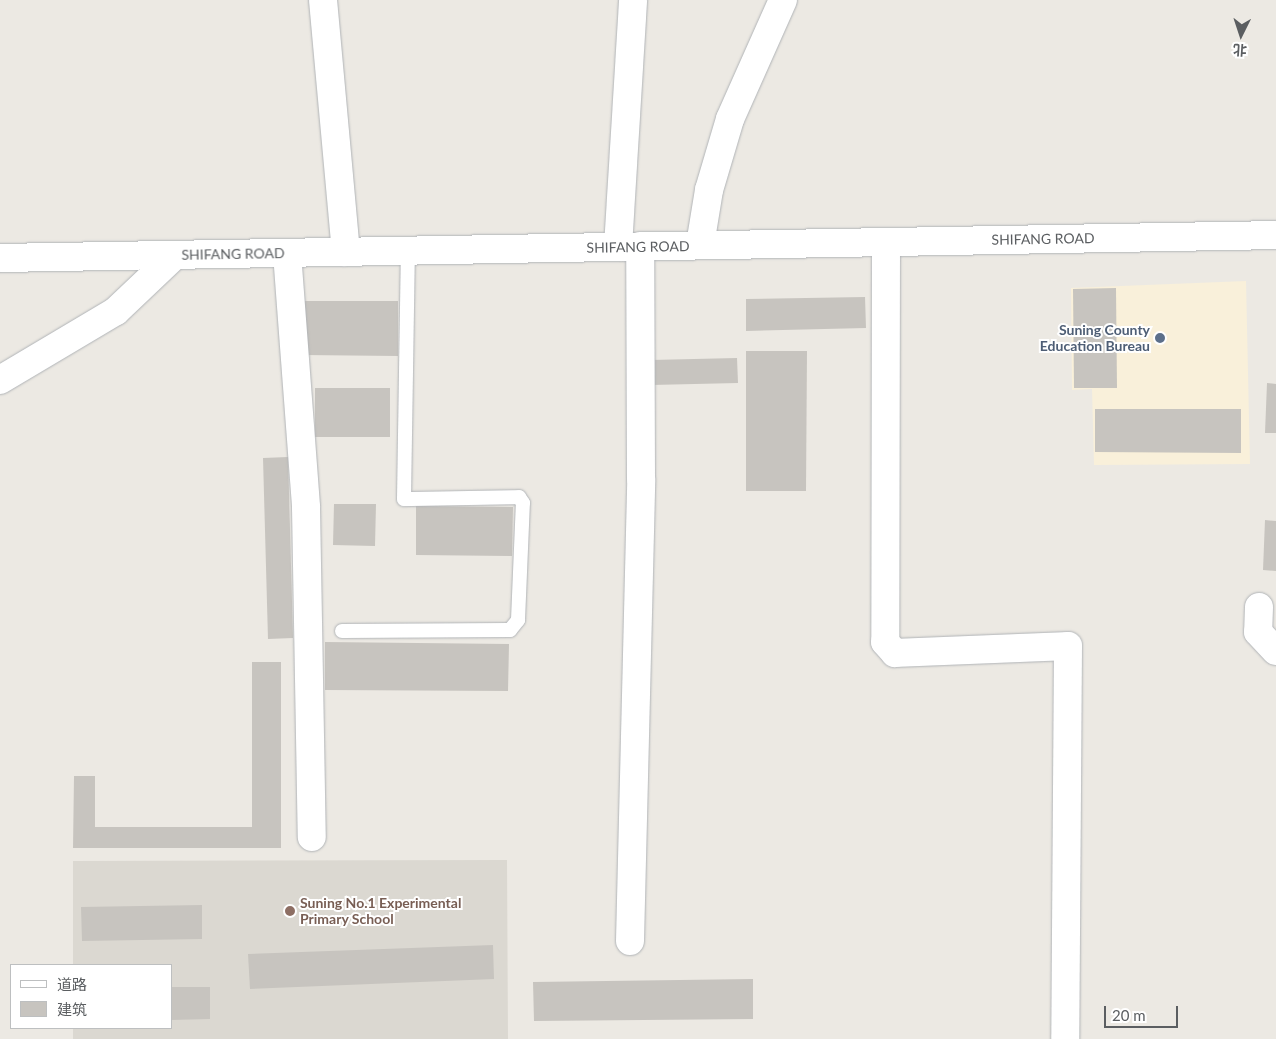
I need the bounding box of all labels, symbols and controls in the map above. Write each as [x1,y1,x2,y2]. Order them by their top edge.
north arrow [1216,10,1266,60]
text: 北 [1232,41,1247,59]
street label: SHIFANG ROAD [991,230,1095,248]
street label: SHIFANG ROAD [586,238,690,256]
street label: SHIFANG ROAD [181,245,285,263]
place label: Suning County Education Bureau [1040,322,1150,354]
marker: Suning County Education Bureau [1154,332,1166,344]
place label: Suning No.1 Experimental Primary School [300,895,461,928]
marker: Suning No.1 Experimental Primary School [284,905,296,917]
legend [10,964,172,1029]
text: 道路 [57,975,87,993]
scale bar [1106,996,1180,1028]
text: 建筑 [57,1000,87,1018]
text: 20 m [1112,1006,1146,1024]

